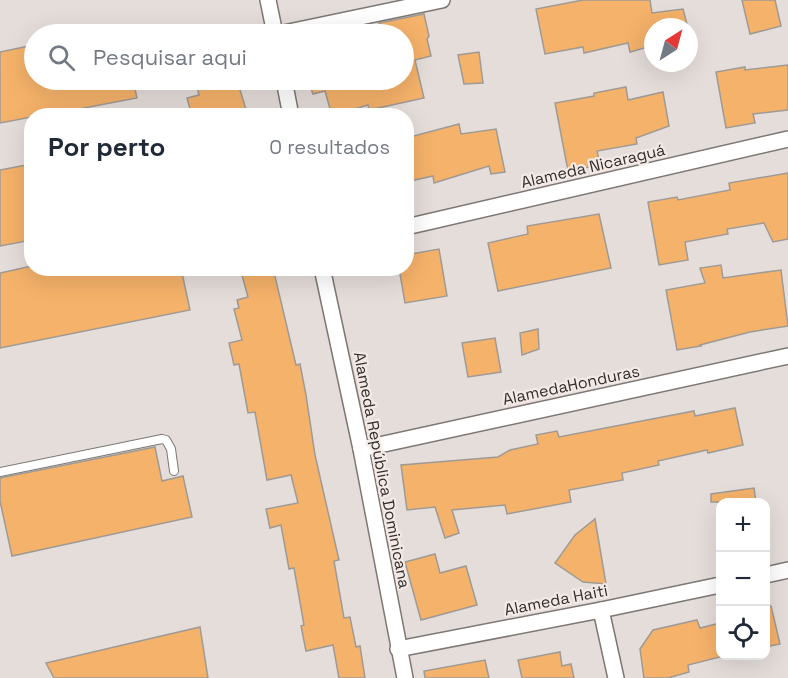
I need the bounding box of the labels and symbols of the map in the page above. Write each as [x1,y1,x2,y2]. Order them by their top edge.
north arrow [644,18,698,72]
street label: Alameda Nicaraguá [519,139,667,193]
street label: Alameda República Dominicana [349,350,415,590]
street label: AlamedaHonduras [501,360,641,410]
street label: Alameda Haiti [502,580,610,620]

